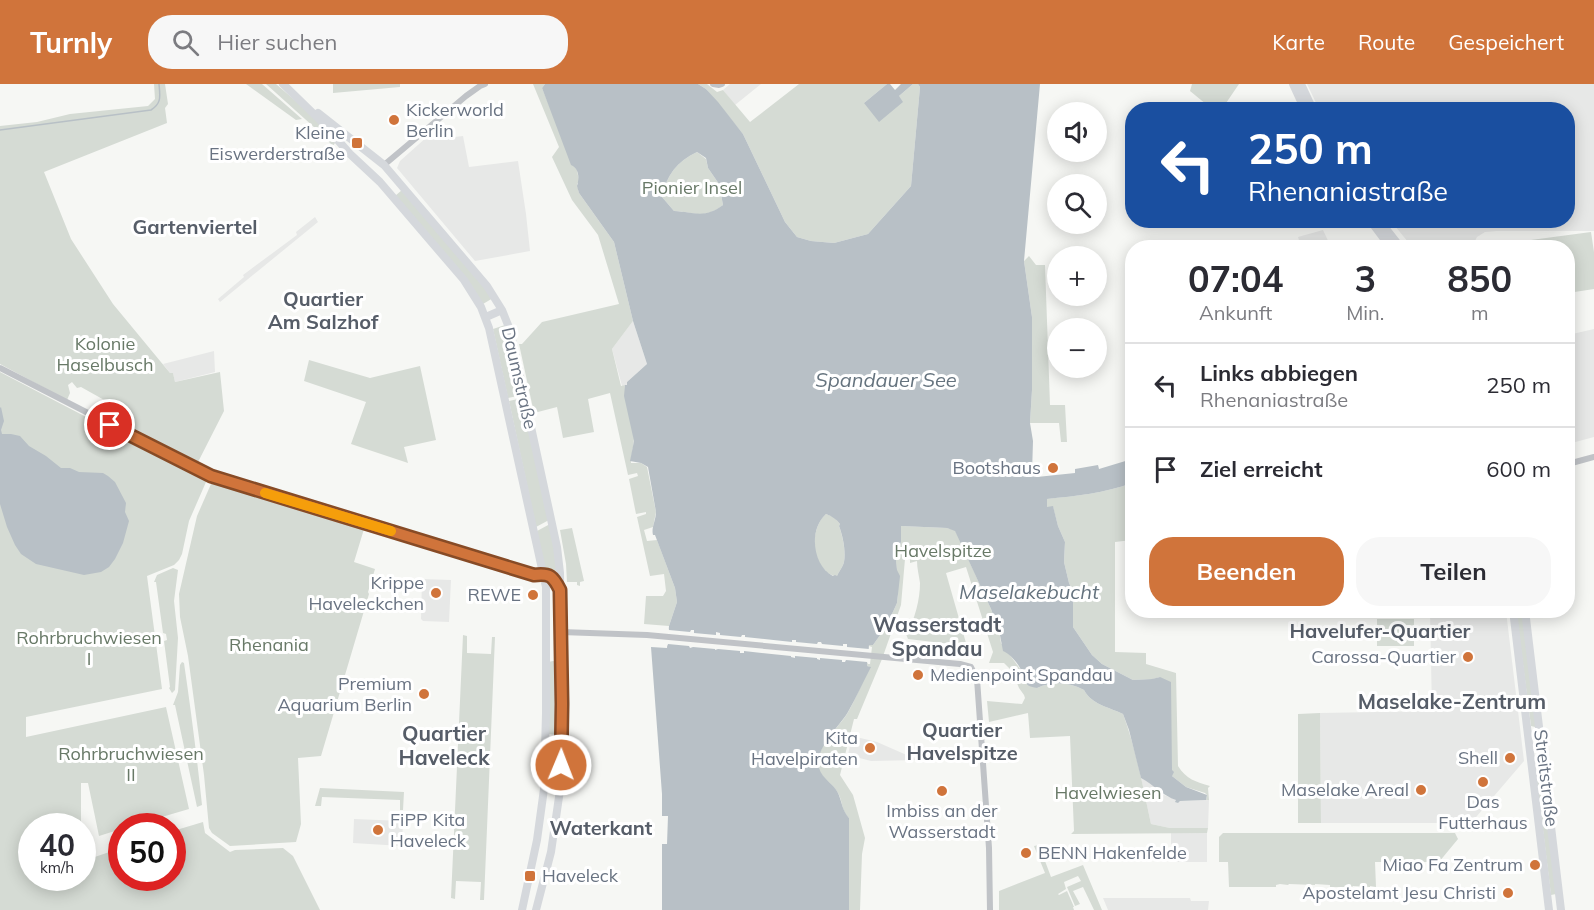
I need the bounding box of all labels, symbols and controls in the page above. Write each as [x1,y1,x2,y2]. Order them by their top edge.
search box [148,15,568,69]
text: Turnly [30,25,112,60]
icon: search [169,26,202,59]
text: Hier suchen [217,28,337,56]
text: Karte [1272,29,1325,55]
text: Route [1358,29,1415,55]
text: Gespeichert [1448,29,1564,55]
place label: Kickerworld Berlin [406,98,504,142]
map controls [1047,102,1107,378]
button: sound [1047,102,1107,162]
marker: Kickerworld Berlin [387,113,401,127]
place label: Kleine Eiswerderstraße [209,121,345,165]
text: 250 m [1248,122,1373,175]
icon: left [1149,126,1227,204]
marker: Kleine Eiswerderstraße [350,136,364,150]
button: search [1047,174,1107,234]
text: Rhenaniastraße [1248,174,1448,208]
park label: Pionier Insel [642,176,742,199]
district label: Gartenviertel [132,214,258,239]
button: + [1047,246,1107,306]
text: 07:04 [1188,256,1283,301]
text: 3 [1354,256,1376,301]
text: 850 [1447,256,1512,301]
district label: Quartier Am Salzhof [268,286,379,334]
text: Ankunft [1199,300,1272,325]
text: Min. [1346,300,1384,325]
text: m [1471,300,1488,325]
button: − [1047,318,1107,378]
street label: Daumstraße [497,325,542,431]
park label: Kolonie Haselbusch [56,332,154,376]
text: Links abbiegen [1200,359,1358,387]
water label: Spandauer See [815,367,957,392]
icon: left [1149,369,1182,402]
text: 250 m [1486,371,1551,399]
text: Rhenaniastraße [1200,387,1348,412]
pin [84,399,135,450]
icon: arrive [93,408,126,441]
icon: arrive [1149,453,1182,486]
text: Ziel erreicht [1200,455,1323,483]
text: 600 m [1486,455,1551,483]
place label: Bootshaus [952,456,1041,479]
marker: Bootshaus [1046,461,1060,475]
button: Beenden [1149,537,1344,606]
button: Teilen [1356,537,1551,606]
park label: Havelspitze [894,539,992,562]
place label: Krippe Haveleckchen [308,571,424,615]
water label: Maselakebucht [959,579,1100,604]
place label: REWE [467,583,521,606]
marker: Krippe Haveleckchen [429,586,443,600]
marker: REWE [526,588,540,602]
district label: Wasserstadt Spandau [873,611,1001,661]
district label: Havelufer-Quartier [1290,618,1471,643]
park label: Rohrbruchwiesen I [16,626,162,670]
park label: Rhenania [229,633,309,656]
place label: Carossa-Quartier [1311,645,1456,668]
marker: Carossa-Quartier [1461,650,1475,664]
place label: Medienpoint Spandau [930,663,1113,686]
marker: Medienpoint Spandau [911,668,925,682]
place label: Premium Aquarium Berlin [277,672,412,716]
marker: Premium Aquarium Berlin [417,687,431,701]
district label: Maselake-Zentrum [1358,688,1546,714]
district label: Quartier Havelspitze [906,717,1018,765]
district label: Quartier Haveleck [398,720,490,770]
place label: Kita Havelpiraten [751,726,858,770]
street label: Streitstraße [1529,728,1564,828]
position arrow [529,733,593,797]
marker: Kita Havelpiraten [863,741,877,755]
park label: Rohrbruchwiesen II [58,742,204,786]
place label: Shell [1458,746,1498,769]
marker: Shell [1503,751,1517,765]
marker: Das Futterhaus [1476,775,1490,789]
place label: Maselake Areal [1281,778,1409,801]
park label: Havelwiesen [1055,781,1162,804]
marker: Maselake Areal [1414,783,1428,797]
marker: Imbiss an der Wasserstadt [935,784,949,798]
place label: Das Futterhaus [1438,790,1528,834]
place label: Imbiss an der Wasserstadt [886,799,998,843]
place label: FiPP Kita Haveleck [390,808,467,852]
speed limit sign: 50 [108,813,186,891]
district label: Waterkant [550,815,653,840]
marker: FiPP Kita Haveleck [371,823,385,837]
text: 40 [39,826,75,864]
place label: BENN Hakenfelde [1038,841,1187,864]
marker: BENN Hakenfelde [1019,846,1033,860]
place label: Miao Fa Zentrum [1382,853,1523,876]
text: km/h [40,858,74,877]
marker: Miao Fa Zentrum [1528,858,1542,872]
place label: Haveleck [542,864,619,887]
marker: Haveleck [523,869,537,883]
place label: Apostelamt Jesu Christi [1302,881,1496,904]
marker: Apostelamt Jesu Christi [1501,886,1515,900]

